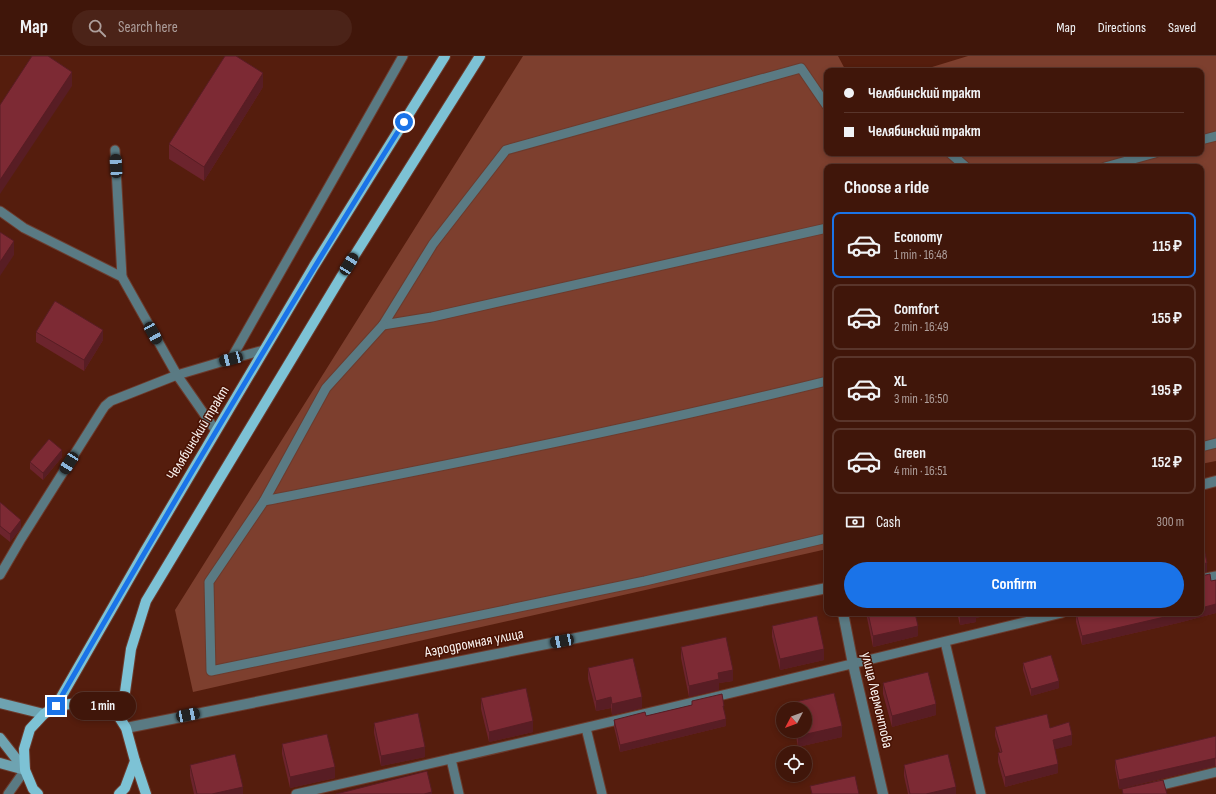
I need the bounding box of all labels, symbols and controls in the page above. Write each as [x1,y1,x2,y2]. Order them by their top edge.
search box [72,10,352,46]
text: Map [20,16,48,39]
icon: search [86,17,108,39]
text: Search here [118,18,178,37]
text: Map [1056,19,1076,36]
text: Directions [1098,19,1146,36]
text: Saved [1168,19,1196,36]
text: Челябинский тракт [868,84,981,103]
route start [395,113,413,131]
text: Челябинский тракт [868,122,981,141]
car [109,154,123,178]
text: Choose a ride [844,177,929,198]
icon: car [846,227,882,263]
text: Economy [894,228,943,247]
text: 115 ₽ [1153,237,1182,256]
text: 1 min · 16:48 [894,247,948,263]
car [338,251,360,277]
icon: car [846,299,882,335]
text: Comfort [894,300,939,319]
text: 155 ₽ [1152,309,1182,328]
text: 2 min · 16:49 [894,319,948,335]
car [142,320,164,346]
car [218,350,244,368]
icon: car [846,371,882,407]
text: XL [894,372,907,391]
text: 195 ₽ [1151,381,1182,400]
street label: Челябинский тракт [162,382,234,484]
text: 3 min · 16:50 [894,391,948,407]
icon: car [846,443,882,479]
text: Green [894,444,926,463]
car [57,450,81,476]
text: 152 ₽ [1152,453,1182,472]
text: 4 min · 16:51 [894,463,947,479]
icon: cash [844,511,866,533]
text: Cash [876,513,901,532]
text: 300 m [1157,514,1184,530]
button: Confirm [844,562,1184,608]
street label: Аэродромная улица [422,624,525,662]
car [549,633,575,649]
street label: улица Лермонтова [857,650,897,750]
callout: 1 min [70,692,136,720]
route end [47,697,65,715]
text: 1 min [91,698,115,714]
north arrow [776,702,812,738]
map controls [776,702,812,782]
car [175,707,201,723]
button: locate [776,746,812,782]

